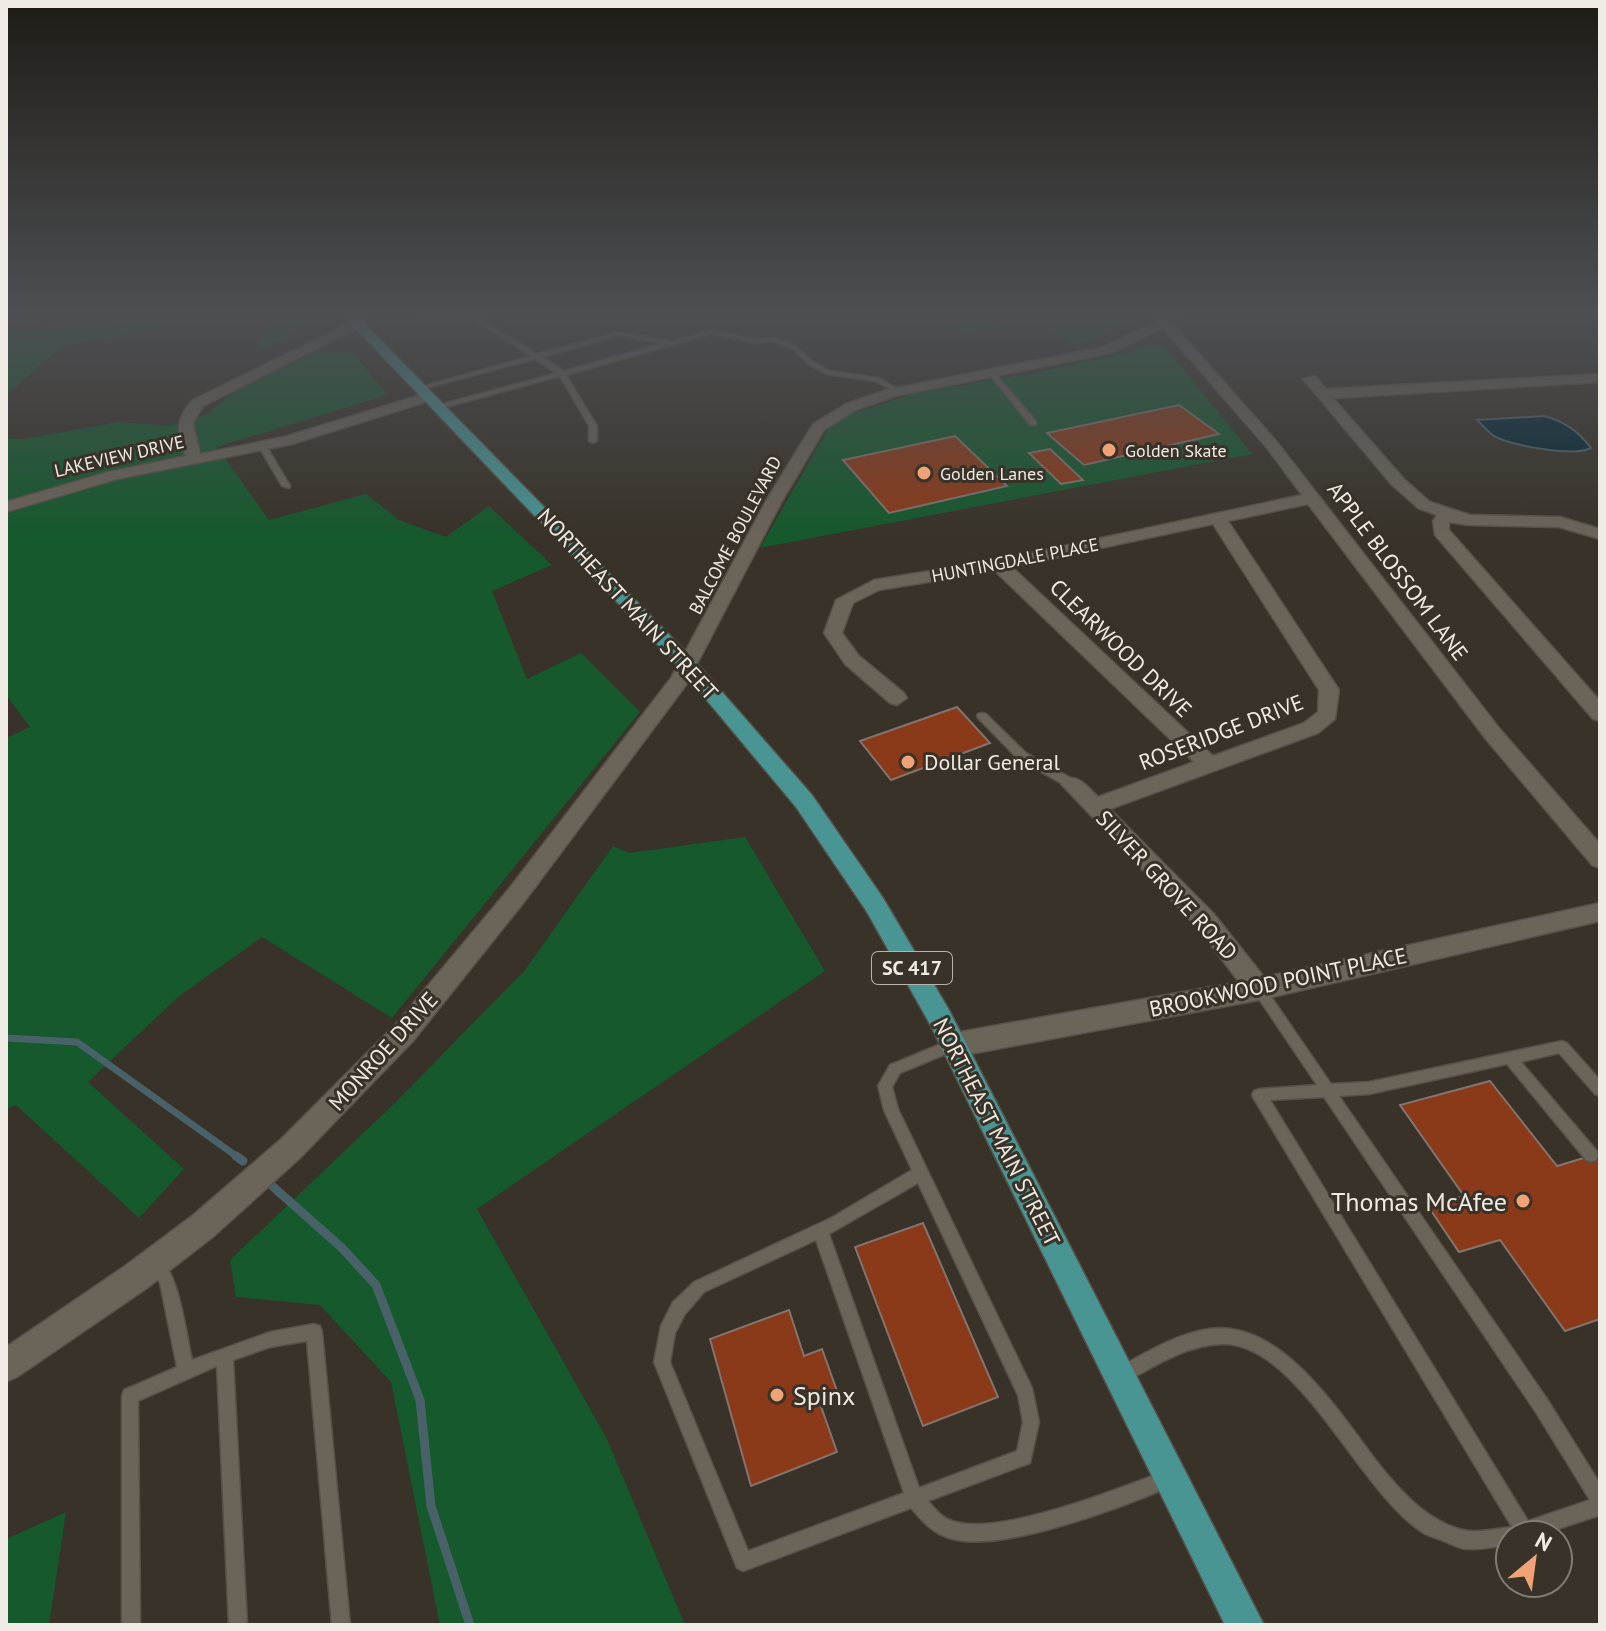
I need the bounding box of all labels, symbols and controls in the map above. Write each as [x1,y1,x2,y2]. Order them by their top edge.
street label: LAKEVIEW DRIVE [52,430,186,482]
place label: Golden Skate [1125,439,1227,462]
marker: Golden Skate [1100,441,1118,459]
street label: BALCOME BOULEVARD [684,452,786,618]
place label: Golden Lanes [940,462,1044,485]
marker: Golden Lanes [915,464,933,482]
street label: APPLE BLOSSOM LANE [1322,476,1474,666]
street label: NORTHEAST MAIN STREET [532,502,724,706]
street label: HUNTINGDALE PLACE [930,533,1100,587]
street label: CLEARWOOD DRIVE [1044,573,1198,723]
street label: ROSERIDGE DRIVE [1135,688,1307,776]
place label: Dollar General [924,748,1061,776]
marker: Dollar General [899,753,917,771]
street label: SILVER GROVE ROAD [1090,804,1244,966]
street label: BROOKWOOD POINT PLACE [1147,941,1409,1023]
road number: SC 417 [872,952,952,984]
street label: MONROE DRIVE [322,986,444,1116]
street label: NORTHEAST MAIN STREET [927,1013,1067,1251]
place label: Thomas McAfee [1331,1185,1507,1218]
marker: Thomas McAfee [1514,1192,1532,1210]
place label: Spinx [793,1379,855,1412]
marker: Spinx [768,1386,786,1404]
north arrow [1494,1519,1574,1599]
text: N [1531,1526,1557,1557]

